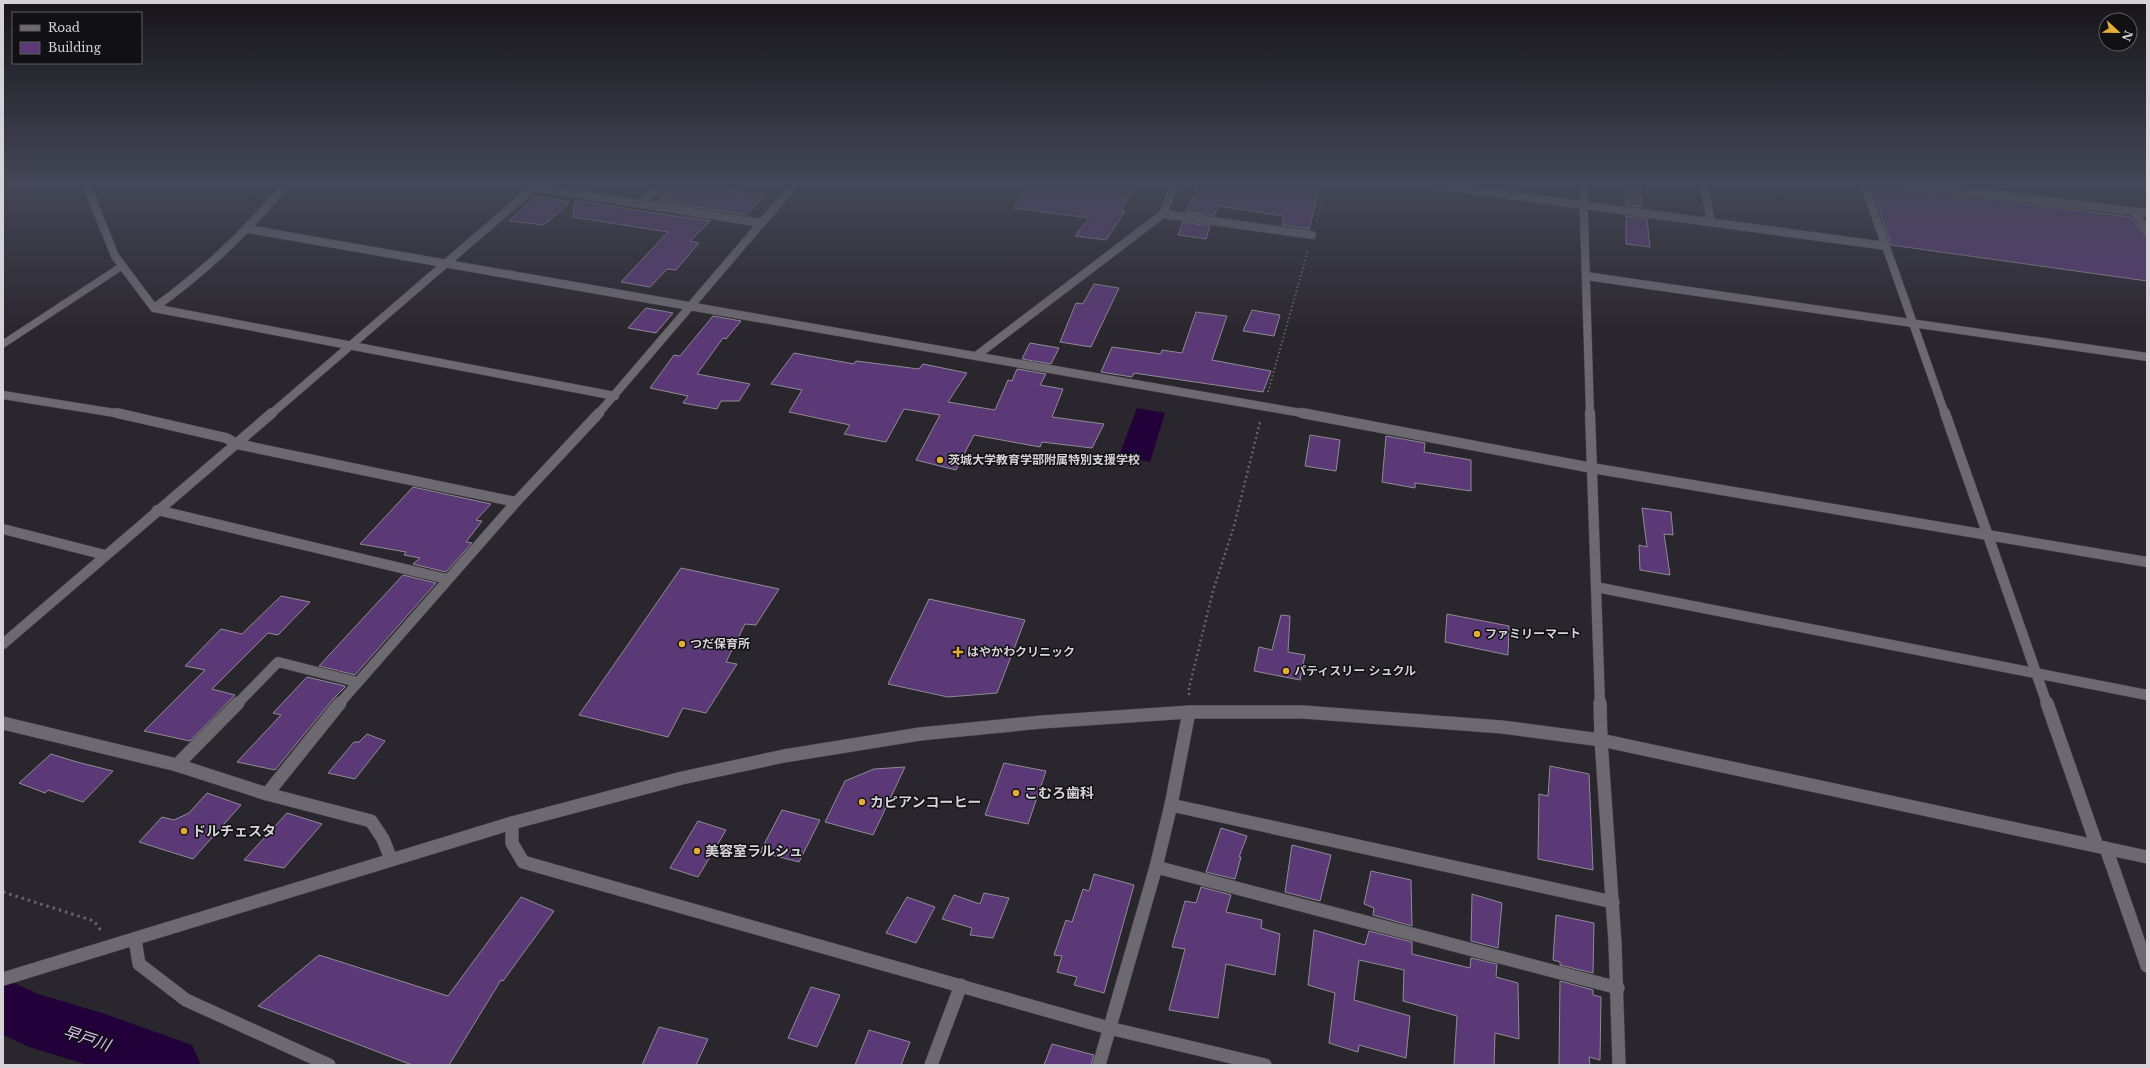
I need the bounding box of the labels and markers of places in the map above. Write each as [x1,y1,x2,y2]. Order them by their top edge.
place label: 茨城大学教育学部附属特別支援学校 [948,452,1140,467]
marker: 茨城大学教育学部附属特別支援学校 [935,455,945,465]
place label: ファミリーマート [1485,626,1581,641]
marker: ファミリーマート [1472,629,1482,639]
place label: つだ保育所 [690,636,750,651]
marker: つだ保育所 [677,639,687,649]
place label: はやかわクリニック [967,644,1075,659]
marker: はやかわクリニック [952,646,964,658]
place label: パティスリー シュクル [1294,663,1416,678]
marker: パティスリー シュクル [1281,666,1291,676]
place label: こむろ歯科 [1024,784,1094,802]
marker: こむろ歯科 [1011,788,1021,798]
place label: カピアンコーヒー [870,793,981,811]
marker: カピアンコーヒー [857,797,867,807]
place label: ドルチェスタ [192,822,276,840]
marker: ドルチェスタ [179,826,189,836]
place label: 美容室ラルシュ [705,842,803,860]
marker: 美容室ラルシュ [692,846,702,856]

